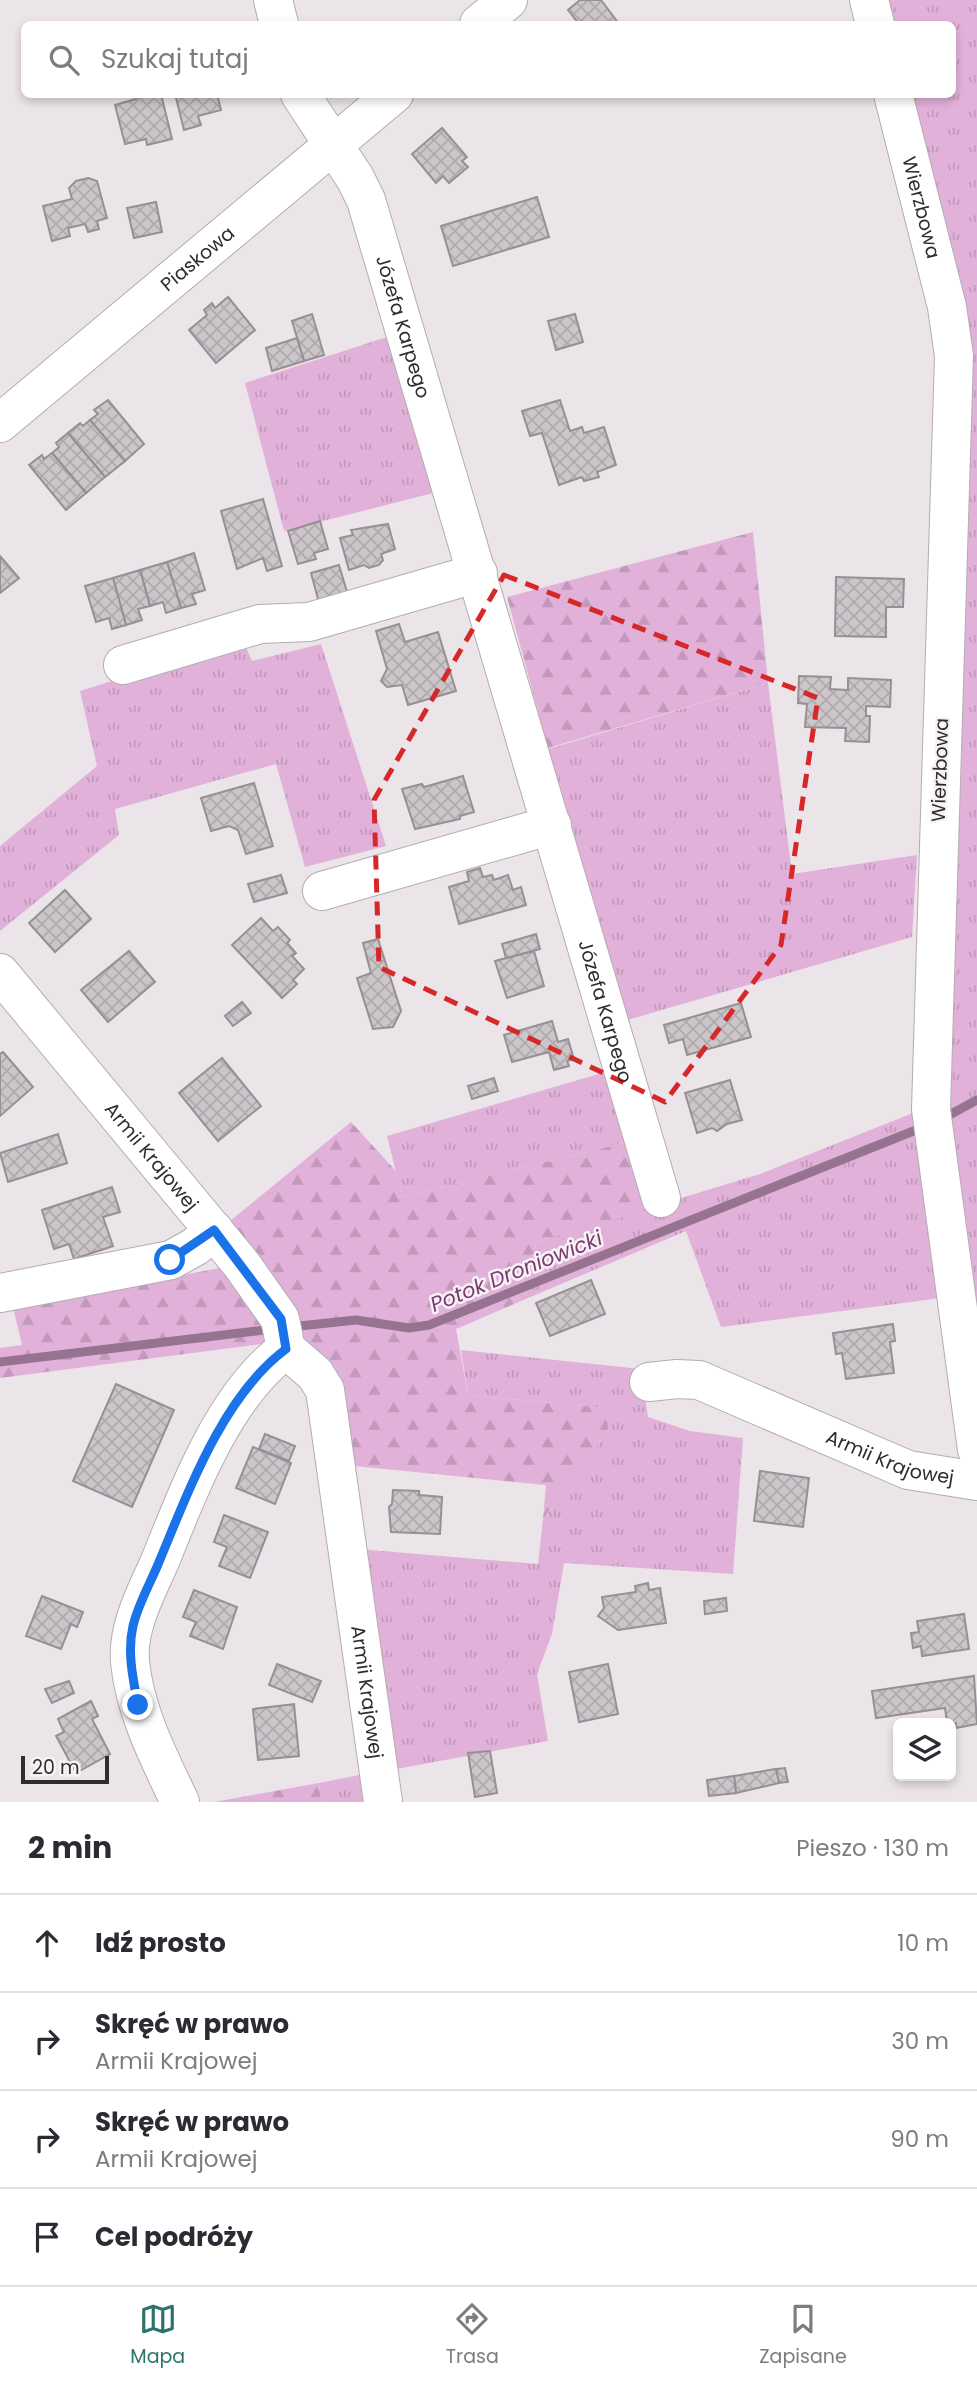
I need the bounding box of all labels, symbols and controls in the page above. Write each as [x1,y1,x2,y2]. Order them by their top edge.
search box [21,21,956,98]
icon: search [45,41,83,79]
text: Szukaj tutaj [101,41,249,77]
street label: Wierzbowa [896,154,948,261]
street label: Piaskowa [154,219,240,297]
street label: Józefa Karpego [370,252,437,401]
street label: Wierzbowa [925,717,955,823]
street label: Józefa Karpego [572,937,640,1086]
street label: Armii Krajowej [99,1096,205,1217]
water label: Potok Droniowicki [426,1223,607,1319]
route start [154,1244,185,1275]
street label: Armii Krajowej [822,1423,956,1491]
street label: Armii Krajowej [345,1624,390,1760]
route end [122,1689,153,1720]
map controls [893,1718,956,1781]
button: layers [893,1718,956,1781]
scale bar [21,1753,108,1785]
text: 20 m [32,1754,80,1781]
text: 2 min [28,1826,112,1869]
text: Pieszo · 130 m [796,1832,949,1864]
icon: ahead [28,1924,66,1962]
text: Idź prosto [95,1925,226,1961]
text: 10 m [897,1927,949,1959]
text: Skręć w prawo [95,2006,289,2042]
icon: right [28,2022,66,2060]
text: 30 m [891,2025,949,2057]
text: Armii Krajowej [95,2045,257,2077]
text: Skręć w prawo [95,2104,289,2140]
icon: right [28,2120,66,2158]
text: 90 m [890,2123,949,2155]
text: Armii Krajowej [95,2143,257,2175]
icon: arrive [28,2218,66,2256]
text: Cel podróży [95,2219,253,2255]
tab: Mapa [130,2300,185,2371]
tab: Trasa [446,2300,499,2371]
tab: Zapisane [759,2300,847,2371]

